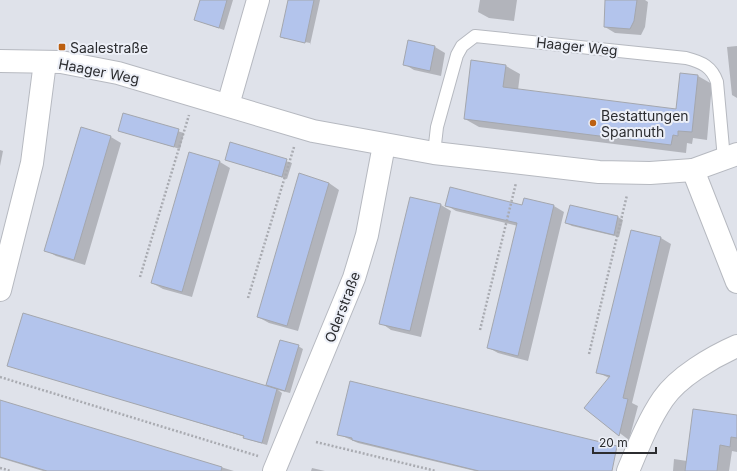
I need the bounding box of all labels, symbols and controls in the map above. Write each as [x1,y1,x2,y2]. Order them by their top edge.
street label: Haager Weg [535,33,619,59]
place label: Saalestraße [70,39,148,56]
marker: Saalestraße [57,42,67,52]
street label: Haager Weg [57,55,141,87]
place label: Bestattungen Spannuth [601,107,689,140]
marker: Bestattungen Spannuth [588,118,598,128]
street label: Oderstraße [321,269,363,345]
scale bar [593,429,656,455]
text: 20 m [599,435,628,450]

